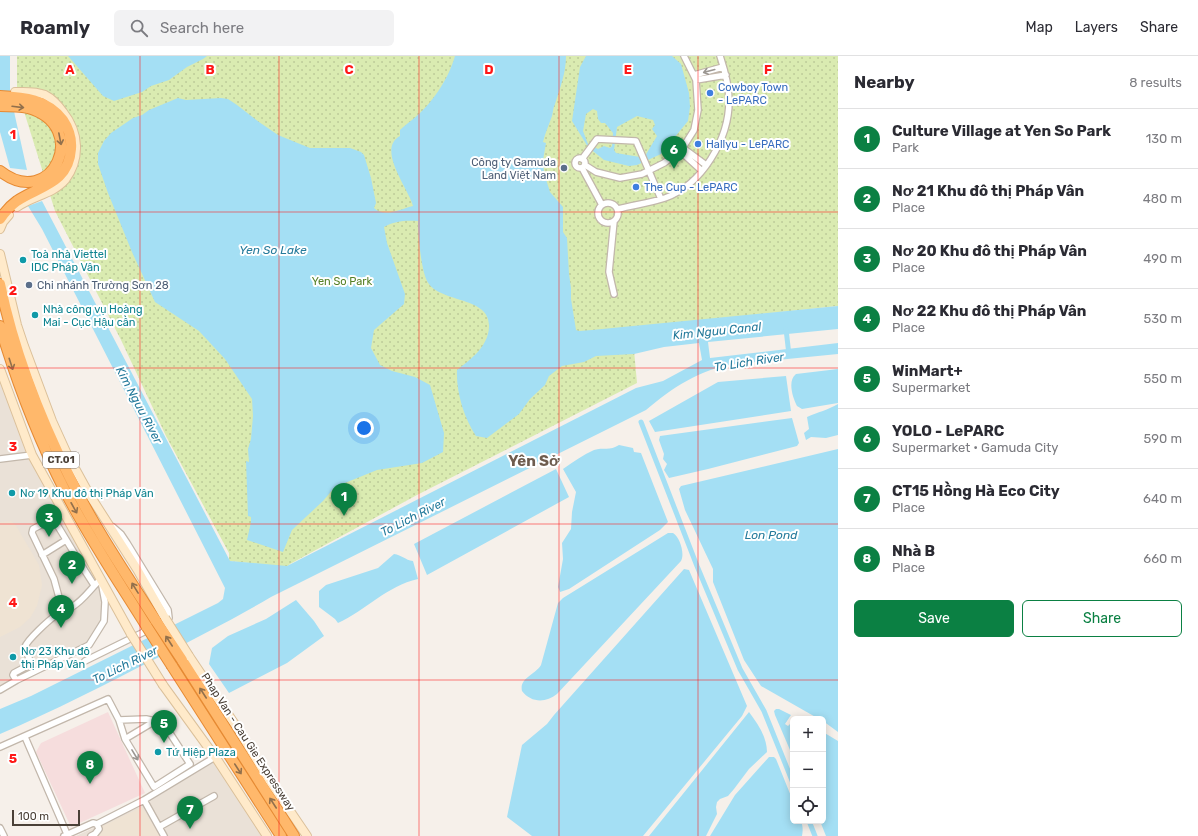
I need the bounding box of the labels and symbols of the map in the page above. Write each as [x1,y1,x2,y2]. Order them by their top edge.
text: A [65,62,75,77]
text: B [205,62,215,77]
text: C [344,62,354,77]
text: D [484,62,494,77]
text: E [624,62,632,77]
text: F [764,62,772,77]
one-way arrow [702,68,715,75]
place label: Cowboy Town - LePARC [718,81,788,107]
marker: Cowboy Town - LePARC [705,88,715,98]
one-way arrow [11,103,24,111]
text: 1 [10,127,16,142]
one-way arrow [56,132,64,145]
pin: 6 [661,136,687,169]
place label: Hallyu - LePARC [706,138,789,151]
marker: Hallyu - LePARC [693,139,703,149]
place label: Công ty Gamuda Land Việt Nam [471,156,556,182]
marker: Công ty Gamuda Land Việt Nam [559,163,569,173]
place label: The Cup - LePARC [644,181,738,194]
marker: The Cup - LePARC [631,182,641,192]
water label: Yen So Lake [239,243,307,257]
place label: Toà nhà Viettel IDC Pháp Vân [31,248,107,274]
marker: Toà nhà Viettel IDC Pháp Vân [18,255,28,265]
park label: Yen So Park [312,275,373,288]
place label: Chi nhánh Trường Sơn 28 [37,279,169,292]
marker: Chi nhánh Trường Sơn 28 [24,280,34,290]
text: 2 [9,283,17,298]
place label: Nhà công vụ Hoàng Mai - Cục Hậu cần [43,303,143,329]
marker: Nhà công vụ Hoàng Mai - Cục Hậu cần [30,310,40,320]
water label: Kim Nguu Canal [672,319,763,343]
water label: To Lich River [713,349,785,374]
one-way arrow [8,357,16,369]
water label: Kim Nguu River [113,364,165,446]
your location [354,418,374,438]
text: 3 [9,439,18,454]
road number: CT.01 [43,452,79,468]
district label: Yên Sở [508,452,560,470]
pin: 1 [331,483,357,516]
place label: Nơ 19 Khu đô thị Pháp Vân [20,487,154,500]
marker: Nơ 19 Khu đô thị Pháp Vân [7,488,17,498]
water label: To Lich River [378,495,448,539]
one-way arrow [71,502,79,514]
pin: 3 [36,504,62,537]
water label: Lon Pond [745,528,798,542]
pin: 2 [59,551,85,584]
one-way arrow [131,583,139,594]
text: 4 [9,595,18,610]
pin: 4 [48,595,74,628]
one-way arrow [165,635,173,646]
water label: To Lich River [90,643,160,687]
place label: Nơ 23 Khu đô thị Pháp Vân [21,645,90,671]
marker: Nơ 23 Khu đô thị Pháp Vân [8,652,18,662]
street label: Phap Van - Cau Gie Expressway [199,671,297,813]
one-way arrow [198,688,207,699]
pin: 5 [151,710,177,743]
place label: Tứ Hiệp Plaza [166,746,236,759]
marker: Tứ Hiệp Plaza [153,747,163,757]
one-way arrow [131,749,139,760]
text: 5 [9,751,17,766]
pin: 8 [77,751,103,784]
one-way arrow [234,763,242,774]
pin: 7 [177,796,203,829]
one-way arrow [268,797,276,809]
scale bar [12,808,80,827]

